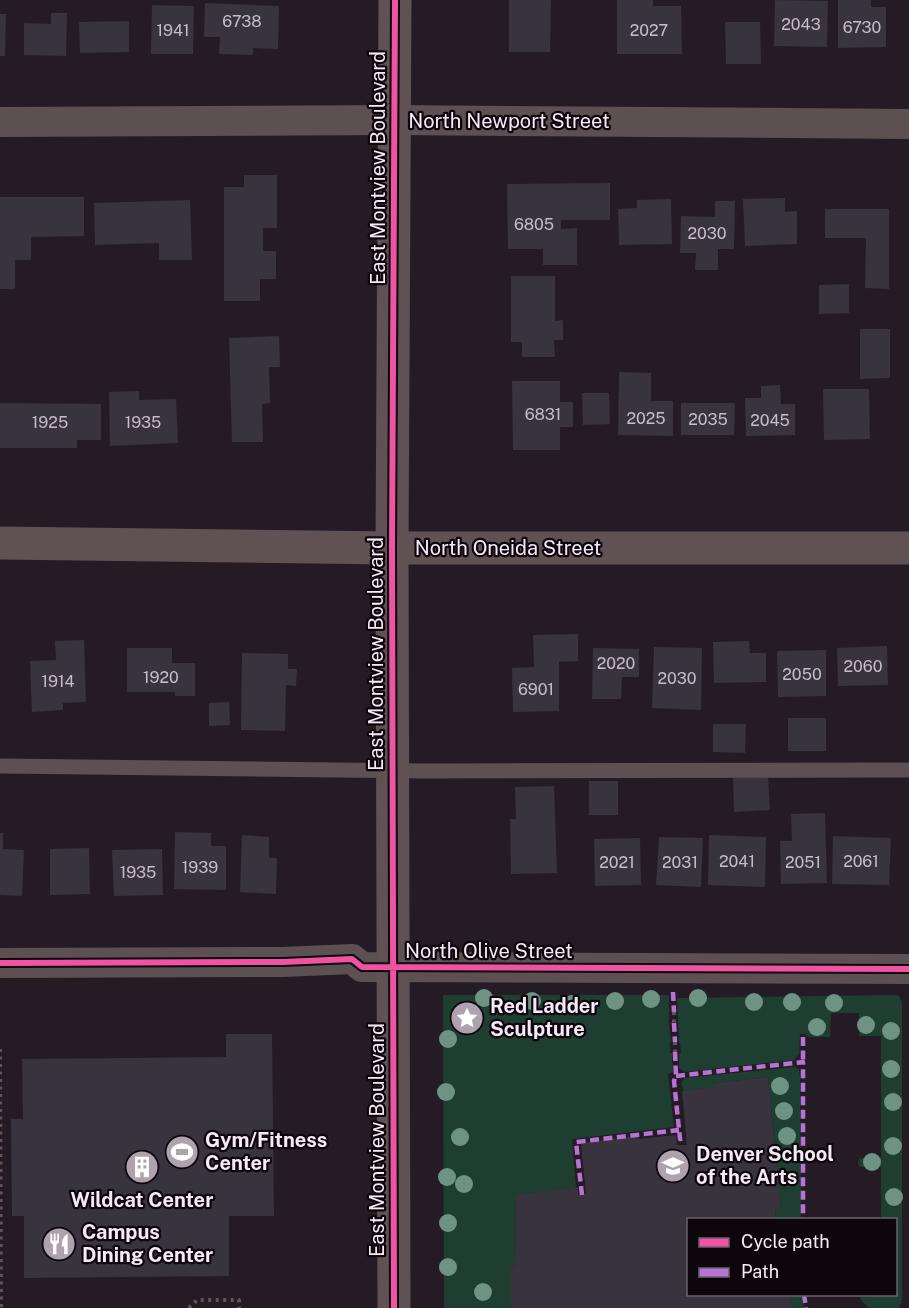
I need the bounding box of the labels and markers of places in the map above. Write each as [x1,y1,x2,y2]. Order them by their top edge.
place label: Red Ladder Sculpture [490,994,599,1041]
place icon: Red Ladder Sculpture [449,1000,485,1036]
place label: Gym/Fitness Center [205,1128,327,1175]
sports icon: Gym/Fitness Center [164,1134,200,1170]
place label: Denver School of the Arts [696,1142,834,1189]
school or university icon: Denver School of the Arts [655,1148,691,1184]
building icon: Wildcat Center [124,1149,160,1185]
place label: Wildcat Center [71,1188,213,1212]
place label: Campus Dining Center [82,1220,213,1267]
restaurant icon: Campus Dining Center [41,1226,77,1262]

